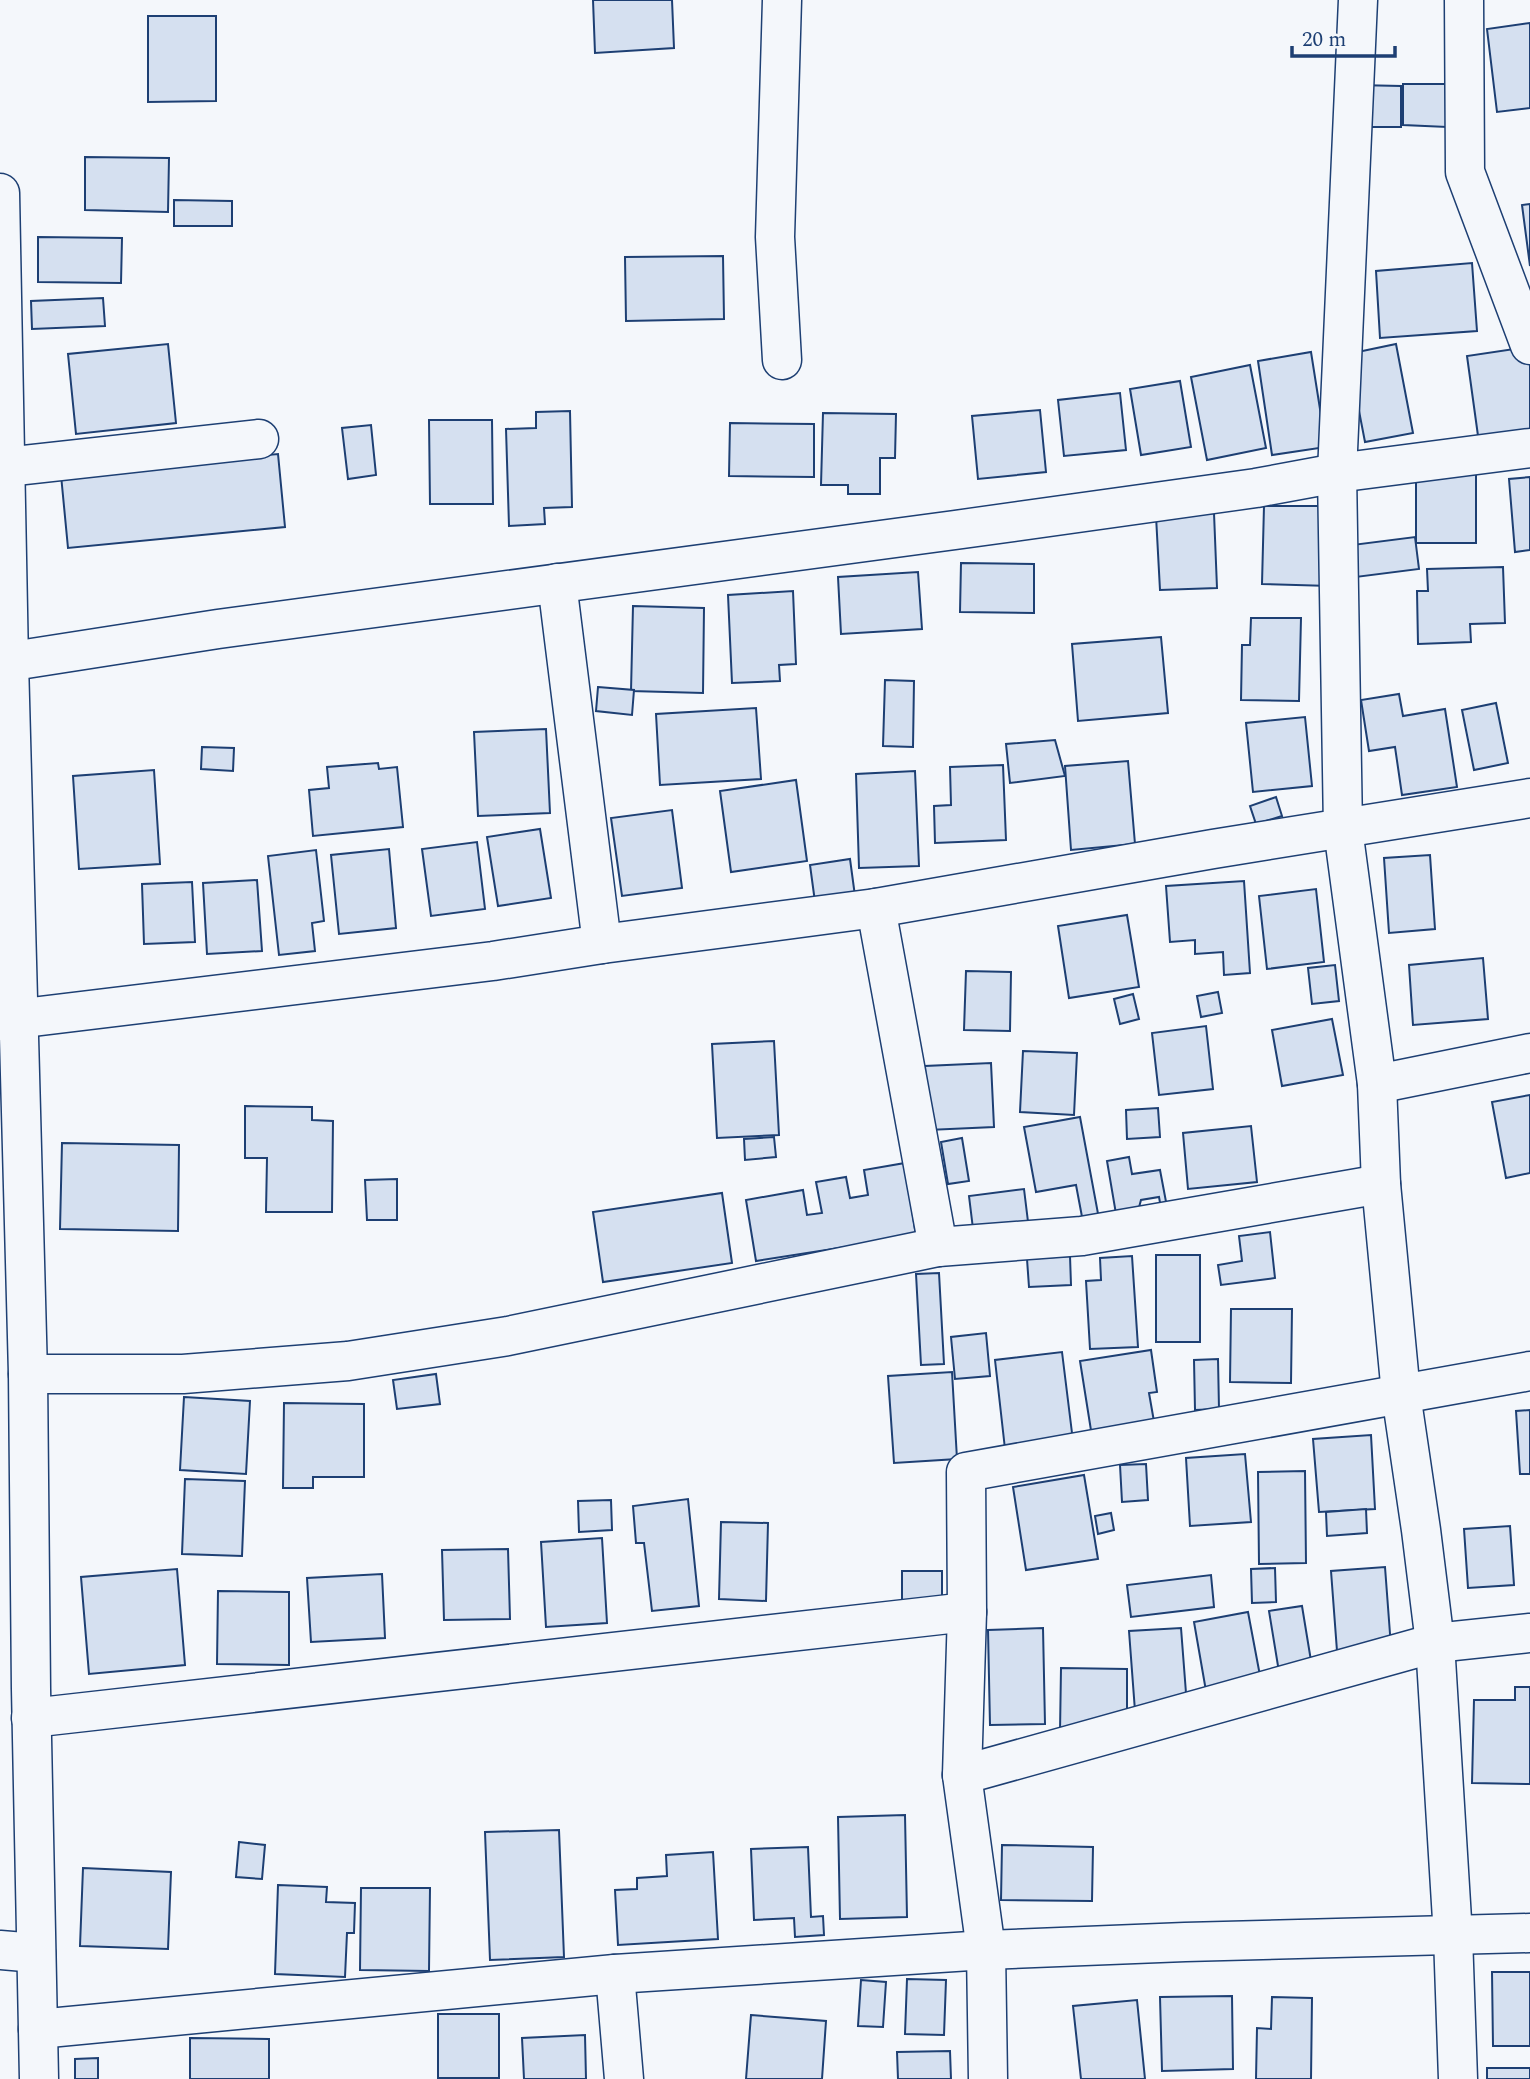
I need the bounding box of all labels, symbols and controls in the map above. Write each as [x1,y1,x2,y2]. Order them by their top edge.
scale bar [1292,14,1395,58]
text: 20 m [1302,24,1346,56]

